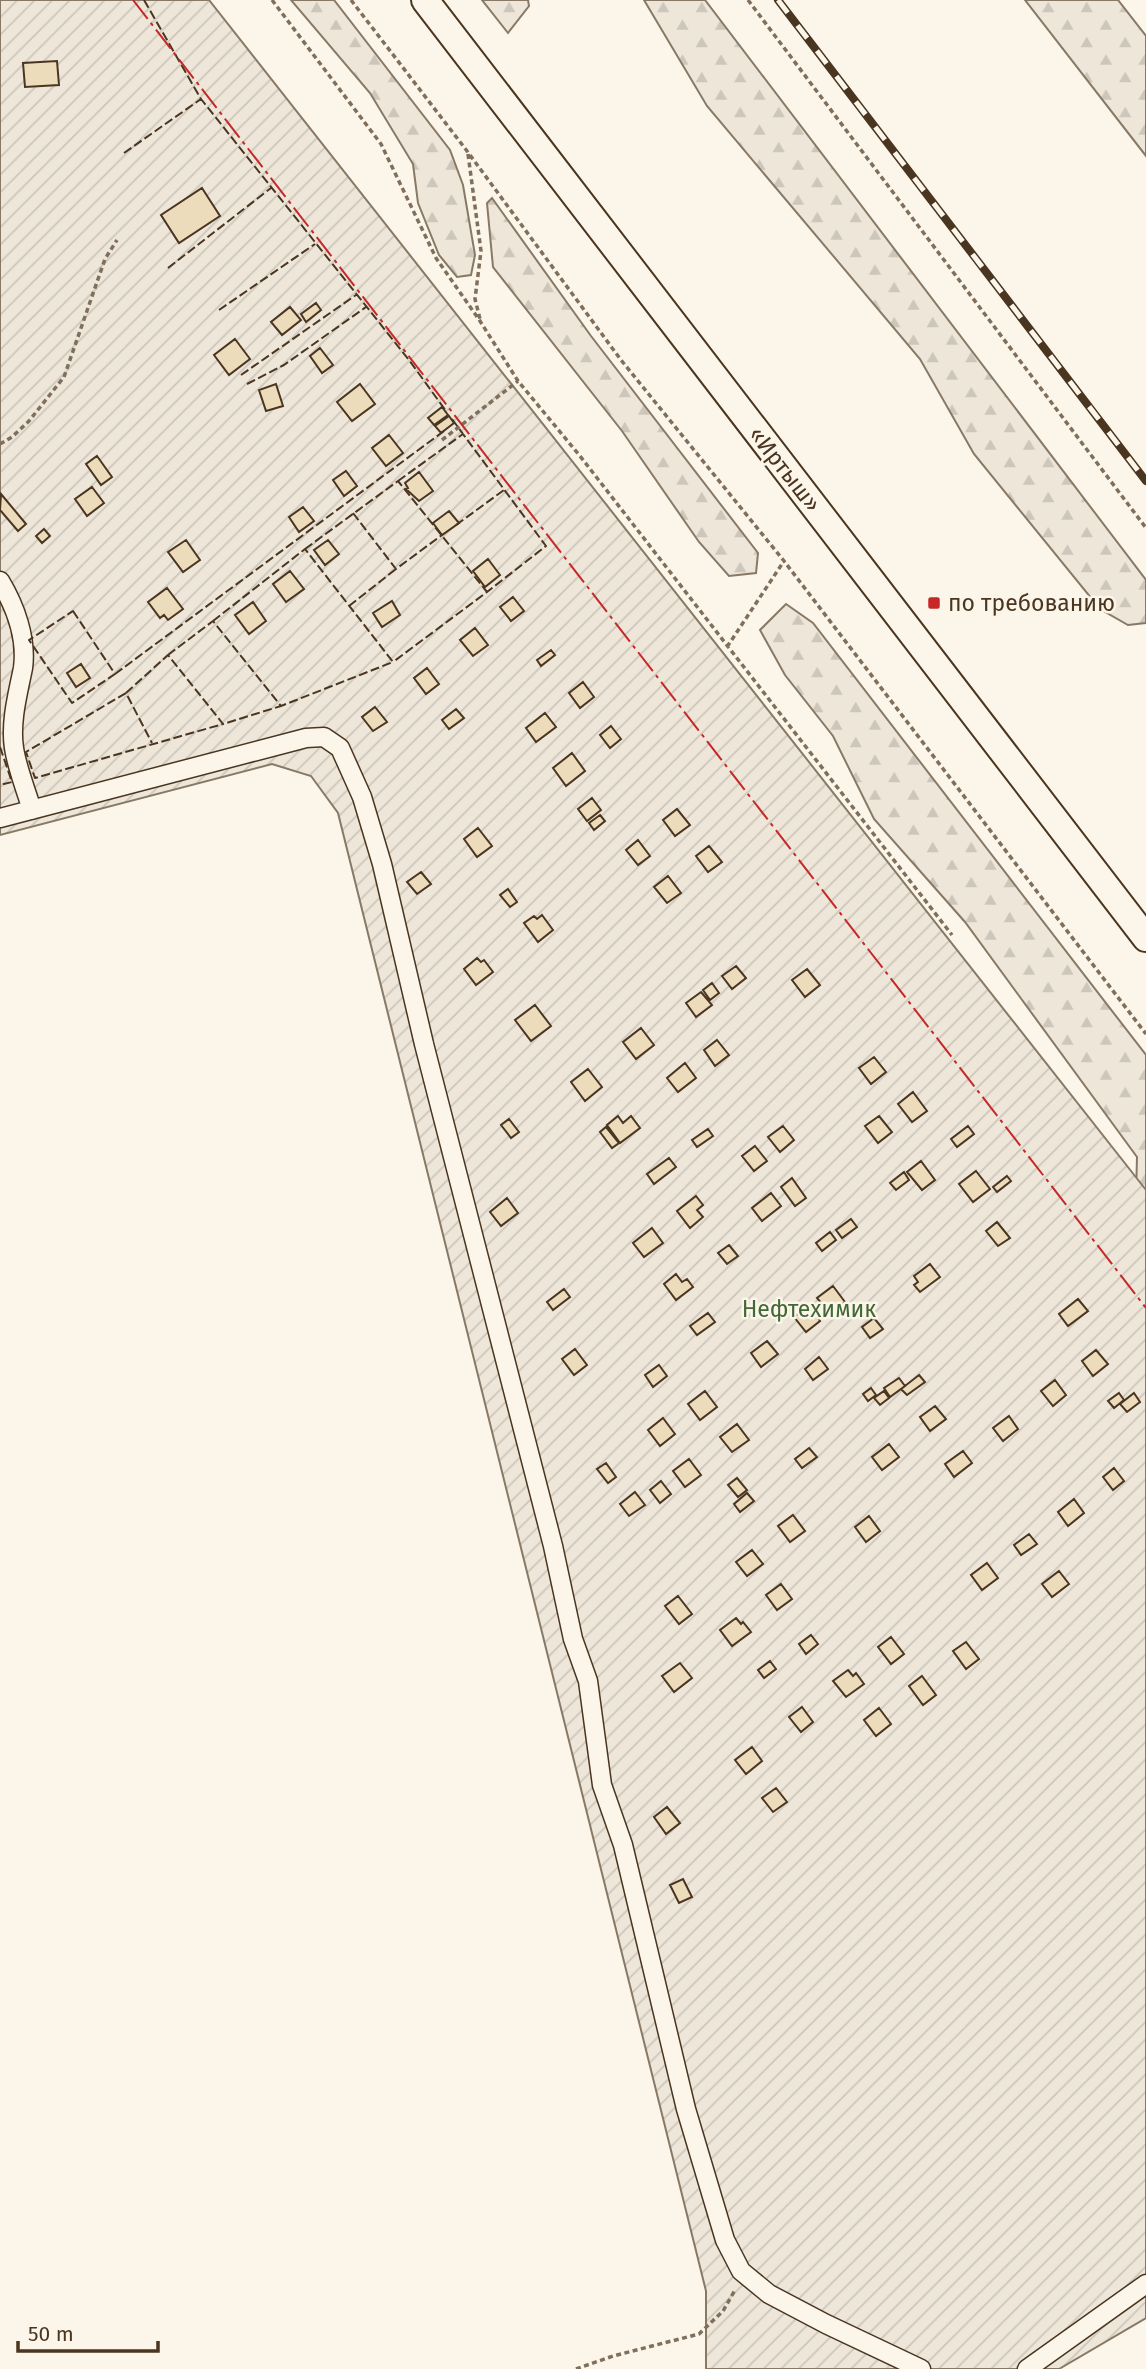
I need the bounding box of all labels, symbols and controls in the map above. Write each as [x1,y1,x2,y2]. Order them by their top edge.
street label: «Иртыш» [743,421,827,517]
place label: по требованию [948,589,1115,617]
marker: по требованию [926,595,942,611]
park label: Нефтехимик [742,1295,876,1323]
scale bar [18,2310,158,2354]
text: 50 m [28,2321,74,2347]

